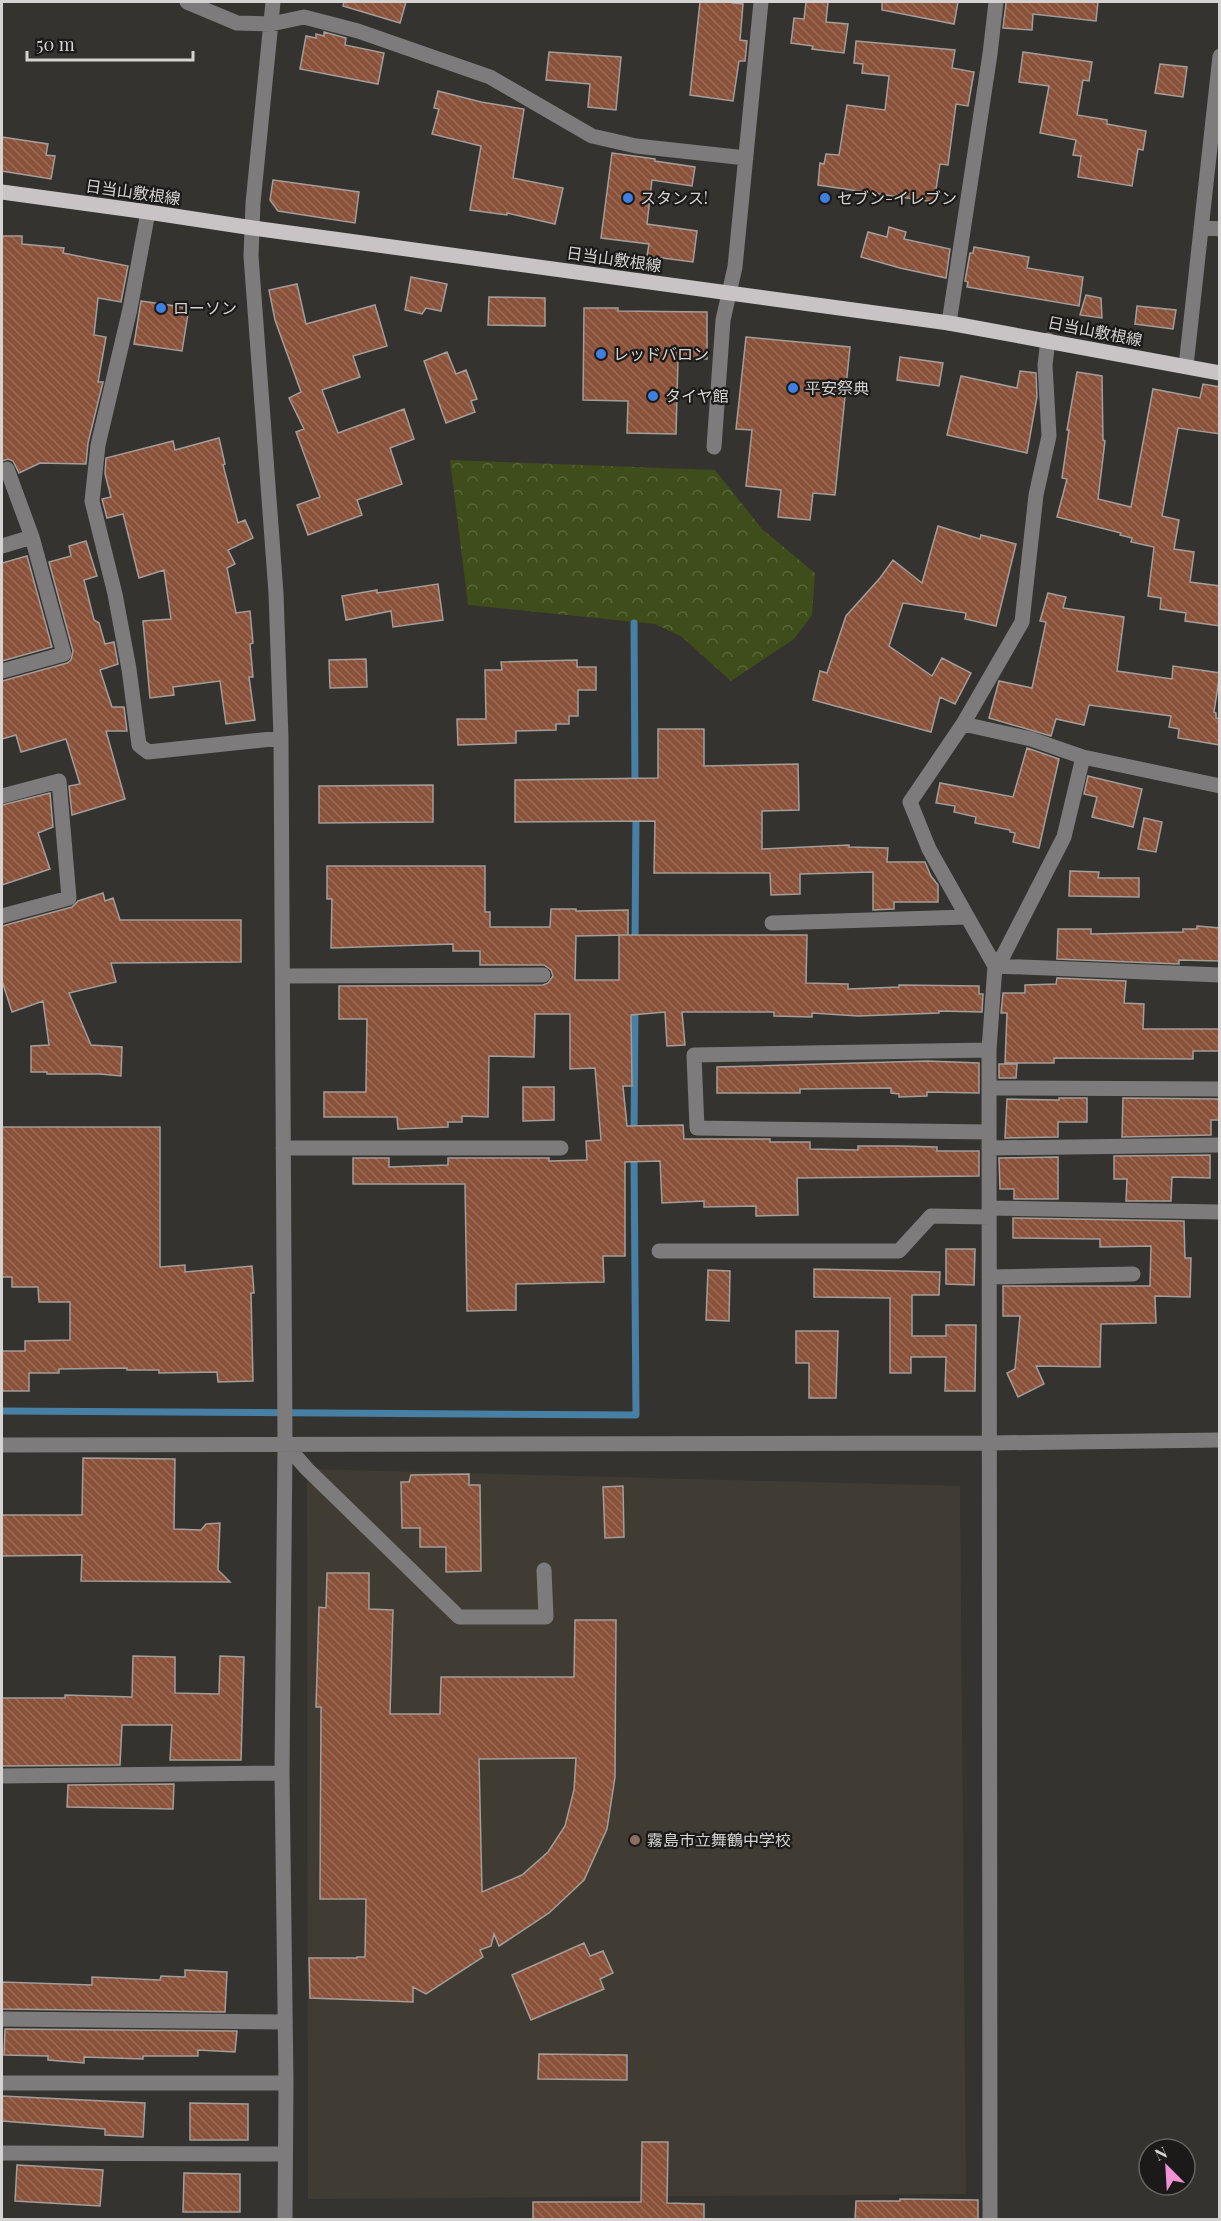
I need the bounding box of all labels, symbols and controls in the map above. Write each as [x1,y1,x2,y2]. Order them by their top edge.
scale bar [27,24,194,62]
text: 50 m [36,32,75,56]
street label: 日当山敷根線 [84,174,182,209]
place label: スタンス! [640,187,708,208]
place label: セブン-イレブン [837,187,957,208]
marker: スタンス! [621,191,635,205]
marker: セブン-イレブン [818,191,832,205]
street label: 日当山敷根線 [565,241,663,276]
place label: ローソン [173,297,237,318]
marker: ローソン [154,301,168,315]
street label: 日当山敷根線 [1046,311,1144,350]
place label: レッドバロン [613,343,709,364]
marker: レッドバロン [594,347,608,361]
place label: 平安祭典 [805,377,869,398]
marker: 平安祭典 [786,381,800,395]
place label: タイヤ館 [665,385,729,406]
marker: タイヤ館 [646,389,660,403]
place label: 霧島市立舞鶴中学校 [647,1829,791,1850]
marker: 霧島市立舞鶴中学校 [628,1833,642,1847]
north arrow [1137,2137,1197,2197]
text: N [1151,2141,1171,2165]

